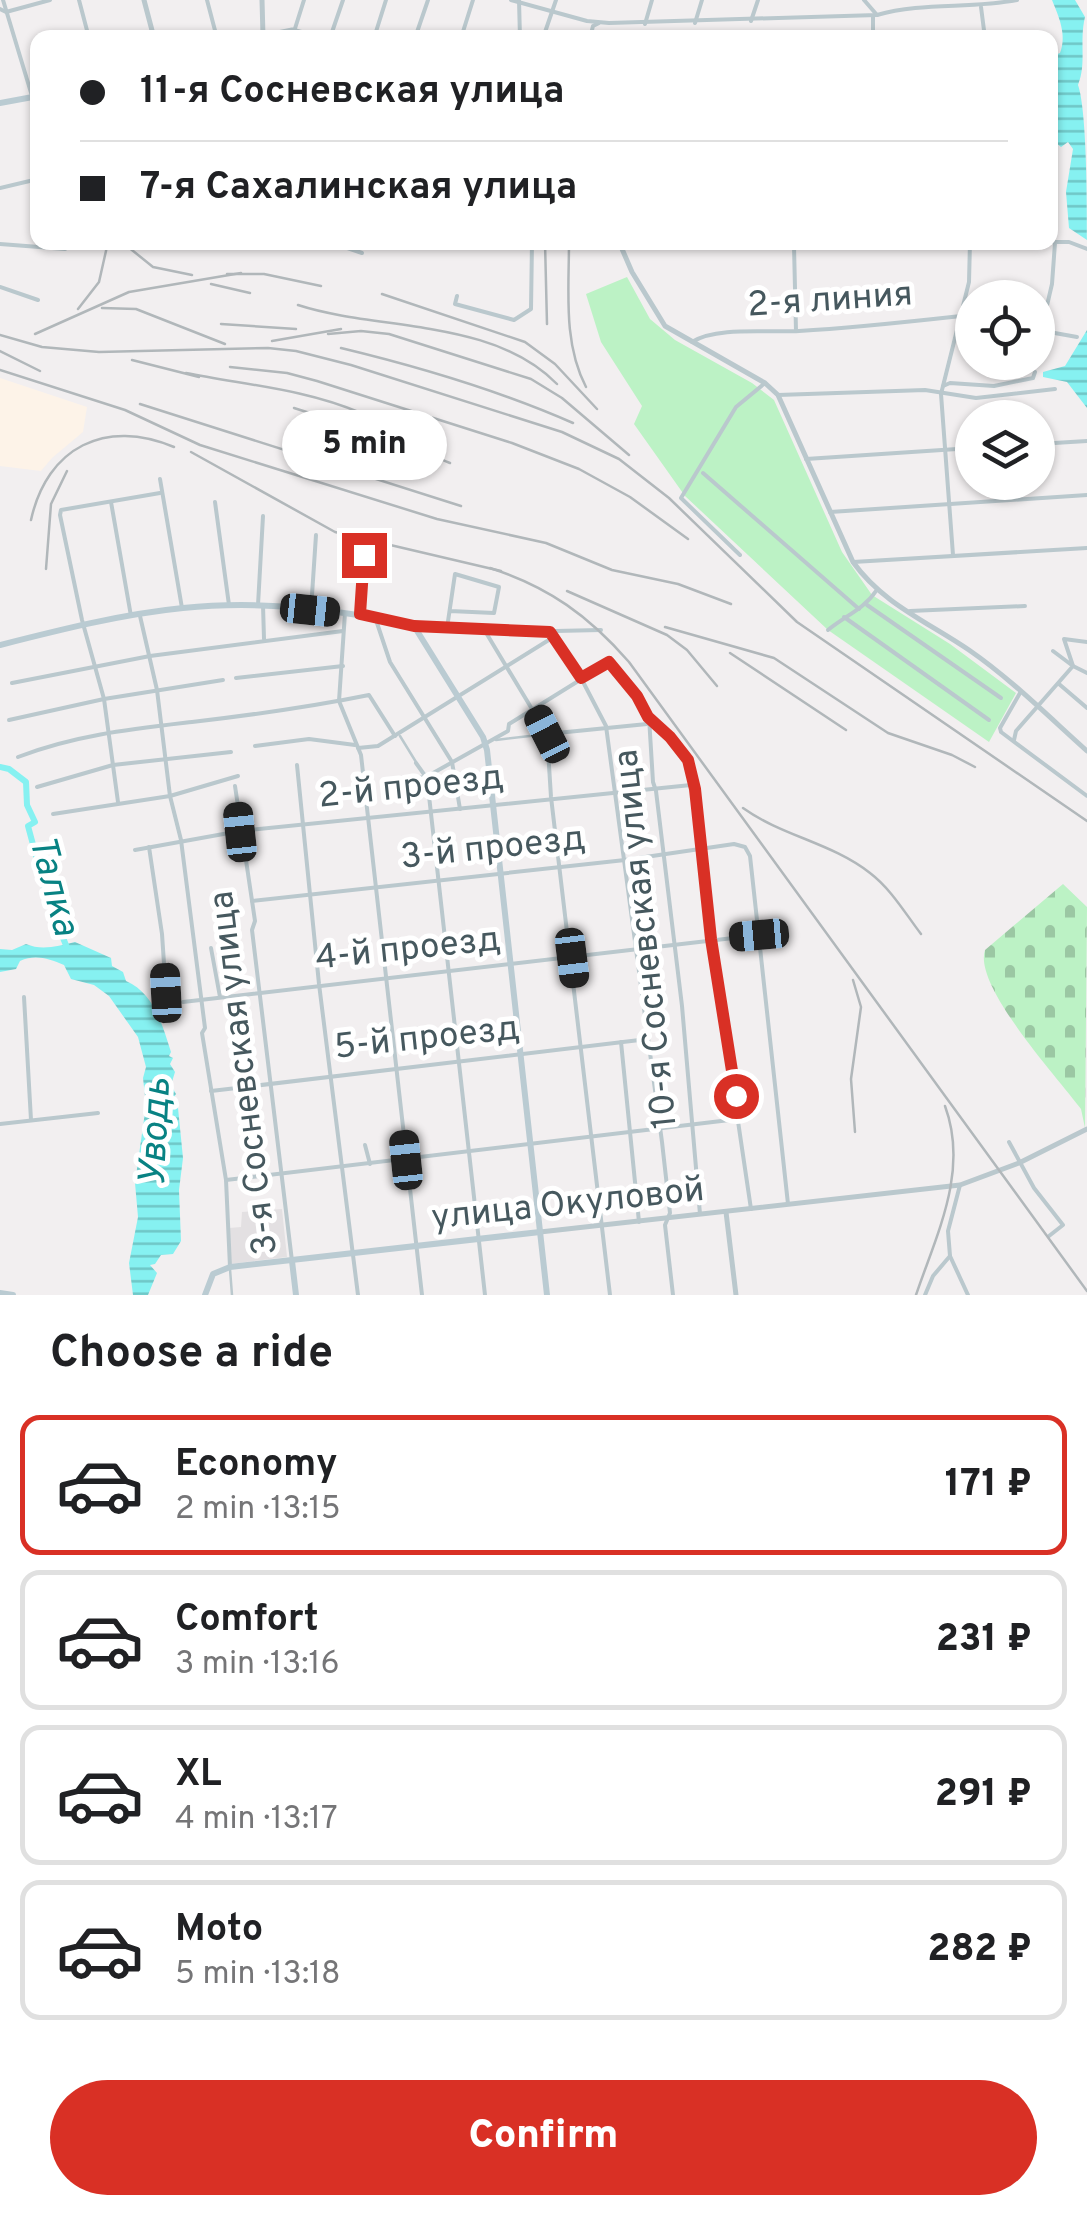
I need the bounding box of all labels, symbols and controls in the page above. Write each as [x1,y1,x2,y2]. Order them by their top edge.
text: 11-я Сосневская улица [140,68,564,117]
text: 7-я Сахалинская улица [140,164,577,213]
street label: 2-я линия [746,273,914,329]
map controls [955,280,1055,500]
button: locate [955,280,1055,380]
button: layers [955,400,1055,500]
callout: 5 min [282,410,446,480]
text: 5 min [322,425,407,465]
route end [342,533,387,578]
car [279,592,341,628]
car [520,700,574,768]
street label: 10-я Сосневская улица [605,747,689,1131]
street label: 2-й проезд [316,756,506,820]
car [222,801,258,863]
street label: 3-й проезд [399,817,587,881]
water label: Талка [15,830,89,942]
street label: 3-я Сосневская улица [201,888,289,1258]
car [728,917,790,953]
street label: 4-й проезд [313,918,503,982]
car [553,926,591,990]
car [149,962,183,1024]
street label: 5-й проезд [332,1007,522,1071]
route start [714,1074,759,1119]
water label: Уводь [130,1077,184,1187]
car [388,1129,424,1191]
street label: улица Окуловой [429,1169,707,1241]
text: Choose a ride [50,1326,333,1383]
icon: car [55,1440,145,1530]
text: Economy [175,1441,337,1490]
text: 171 ₽ [945,1461,1032,1510]
text: 2 min · 13:15 [175,1490,341,1530]
icon: car [55,1595,145,1685]
text: Comfort [175,1596,319,1645]
text: 231 ₽ [936,1616,1032,1665]
text: 3 min · 13:16 [175,1645,340,1685]
icon: car [55,1750,145,1840]
text: XL [175,1751,222,1800]
text: 291 ₽ [935,1771,1032,1820]
text: 4 min · 13:17 [175,1800,338,1840]
icon: car [55,1905,145,1995]
text: Moto [175,1906,263,1955]
text: 282 ₽ [927,1926,1032,1975]
text: 5 min · 13:18 [175,1955,341,1995]
button: Confirm [50,2080,1037,2195]

